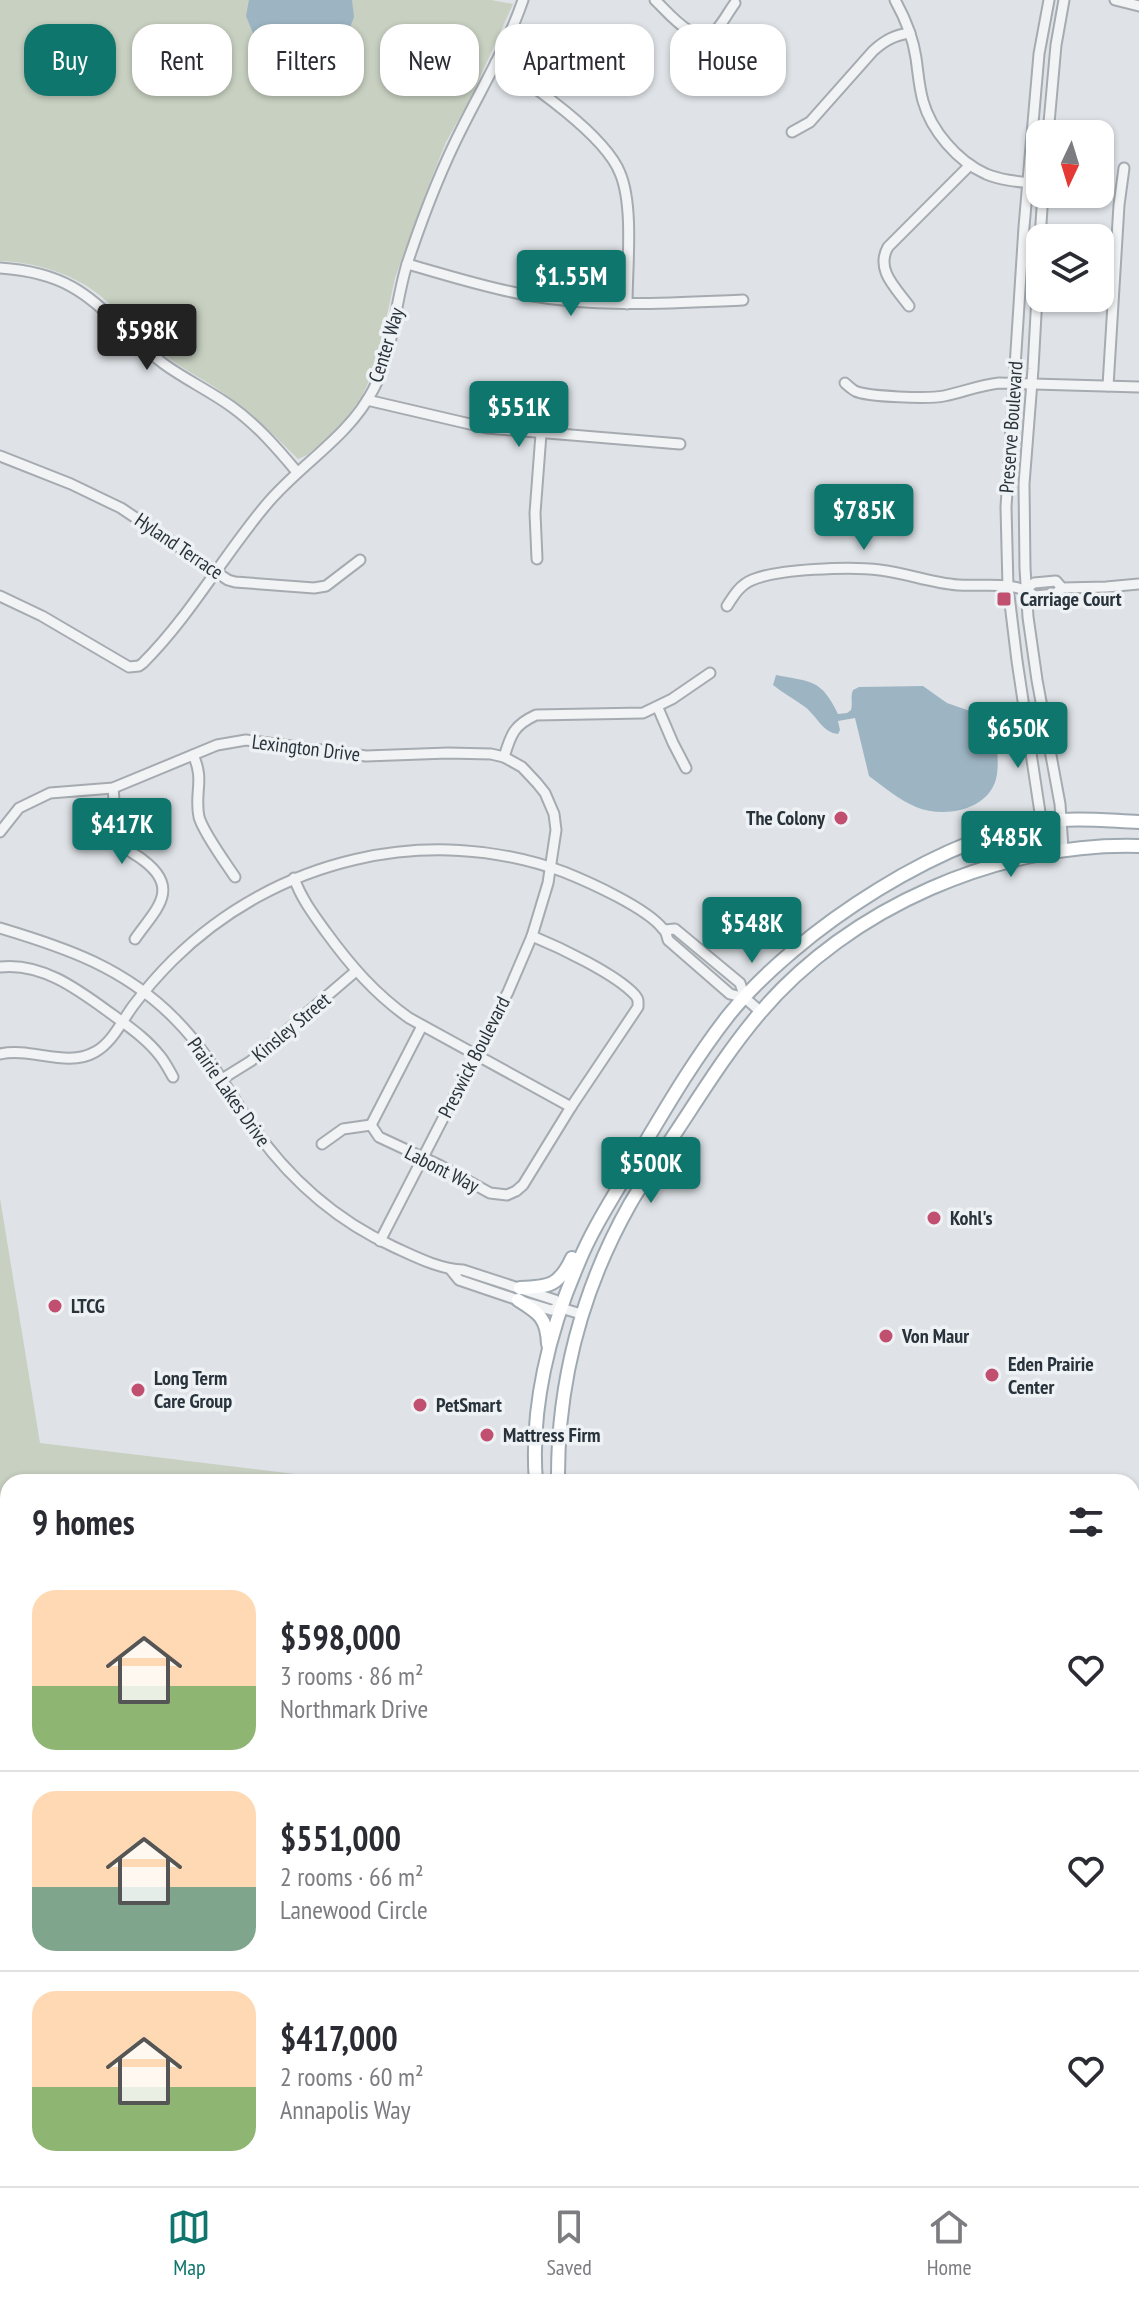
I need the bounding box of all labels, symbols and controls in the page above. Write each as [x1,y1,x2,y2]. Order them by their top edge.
chip: Buy [24,24,116,96]
chip: Rent [132,24,232,96]
chip: Filters [248,24,364,96]
chip: New [380,24,479,96]
chip: Apartment [495,24,654,96]
chip: House [670,24,786,96]
north arrow [1026,120,1114,208]
map controls [1026,120,1114,312]
button: layers [1026,224,1114,312]
pin: $1.55M [506,250,636,318]
text: $1.55M [535,259,607,292]
pin: $598K [91,304,203,372]
street label: Center Way [362,304,410,386]
text: $598K [115,313,179,346]
street label: Preserve Boulevard [993,360,1029,494]
pin: $551K [463,381,575,449]
text: $551K [487,390,551,423]
pin: $785K [808,484,920,552]
text: $785K [832,493,896,526]
street label: Hyland Terrace [130,507,228,585]
place label: Carriage Court [1020,586,1122,612]
marker: Carriage Court [995,590,1013,608]
pin: $650K [962,702,1074,770]
text: $650K [986,711,1050,744]
street label: Lexington Drive [250,728,362,768]
pin: $417K [66,798,178,866]
place label: The Colony [746,805,826,831]
text: $417K [90,807,154,840]
marker: The Colony [832,809,850,827]
pin: $485K [955,811,1067,879]
text: $485K [979,820,1043,853]
pin: $548K [696,897,808,965]
text: $548K [720,906,784,939]
street label: Kinsley Street [246,986,336,1067]
street label: Preswick Boulevard [432,992,516,1122]
street label: Prairie Lakes Drive [182,1032,276,1152]
pin: $500K [595,1137,707,1205]
street label: Labont Way [401,1139,484,1199]
text: $500K [619,1146,683,1179]
place label: Kohl's [950,1205,992,1231]
marker: Kohl's [925,1209,943,1227]
place label: LTCG [71,1293,105,1319]
marker: LTCG [46,1297,64,1315]
place label: Von Maur [901,1323,969,1349]
marker: Von Maur [877,1327,895,1345]
place label: Eden Prairie Center [1008,1351,1094,1400]
place label: Long Term Care Group [154,1365,232,1414]
marker: Eden Prairie Center [983,1366,1001,1384]
marker: Long Term Care Group [129,1381,147,1399]
place label: PetSmart [436,1392,502,1418]
marker: PetSmart [411,1396,429,1414]
place label: Mattress Firm [503,1422,601,1448]
marker: Mattress Firm [478,1426,496,1444]
text: 9 homes [32,1500,135,1544]
icon: filters [1064,1500,1108,1544]
text: $598,000 [280,1615,401,1659]
icon: home [96,1622,192,1718]
icon: heart [1064,1648,1108,1692]
text: 3 rooms · 86 m² [280,1659,424,1692]
text: Northmark Drive [280,1692,428,1725]
text: $551,000 [280,1816,401,1860]
icon: home [96,1823,192,1919]
icon: heart [1064,1849,1108,1893]
text: 2 rooms · 66 m² [280,1860,424,1893]
text: Lanewood Circle [280,1893,428,1926]
text: $417,000 [280,2016,398,2060]
icon: home [96,2023,192,2119]
icon: heart [1064,2049,1108,2093]
text: 2 rooms · 60 m² [280,2060,424,2093]
text: Annapolis Way [280,2093,410,2126]
tab: Map [167,2205,211,2281]
tab: Saved [546,2205,592,2281]
tab: Home [927,2205,972,2281]

